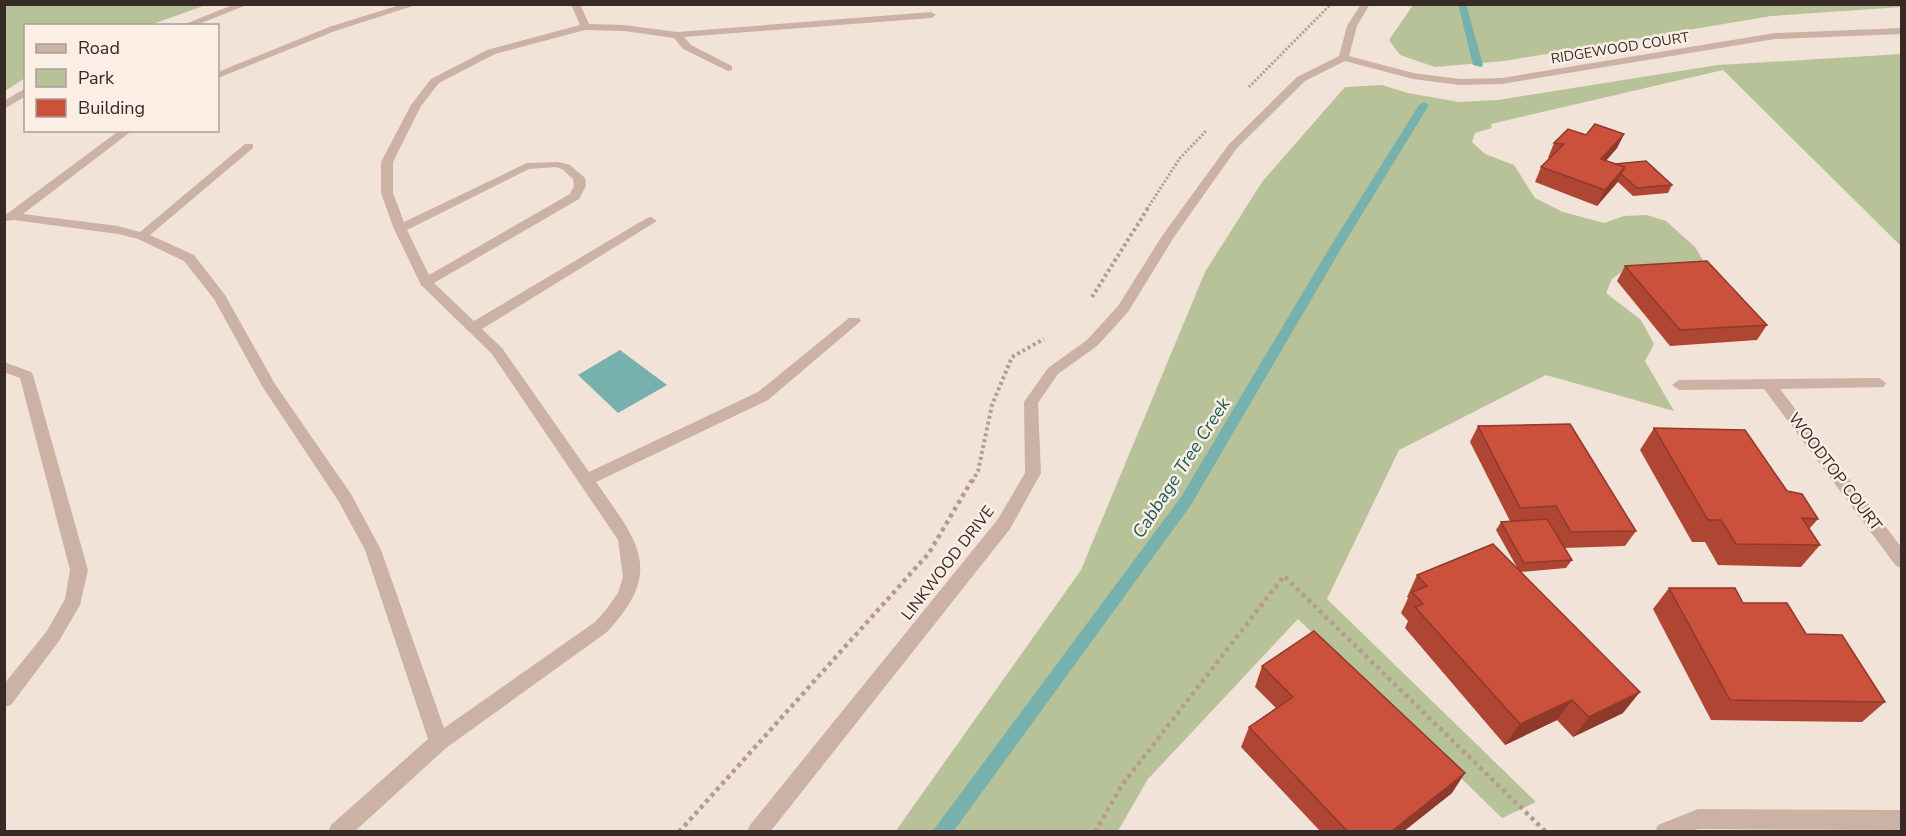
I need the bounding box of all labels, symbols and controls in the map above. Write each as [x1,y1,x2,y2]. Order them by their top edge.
legend [24,24,219,132]
street label: RIDGEWOOD COURT [1549,28,1691,68]
text: Road [78,36,120,60]
text: Park [78,66,115,90]
text: Building [78,96,145,120]
water label: Cabbage Tree Creek [1127,392,1236,543]
street label: WOODTOP COURT [1783,408,1887,536]
street label: LINKWOOD DRIVE [896,501,1000,625]

